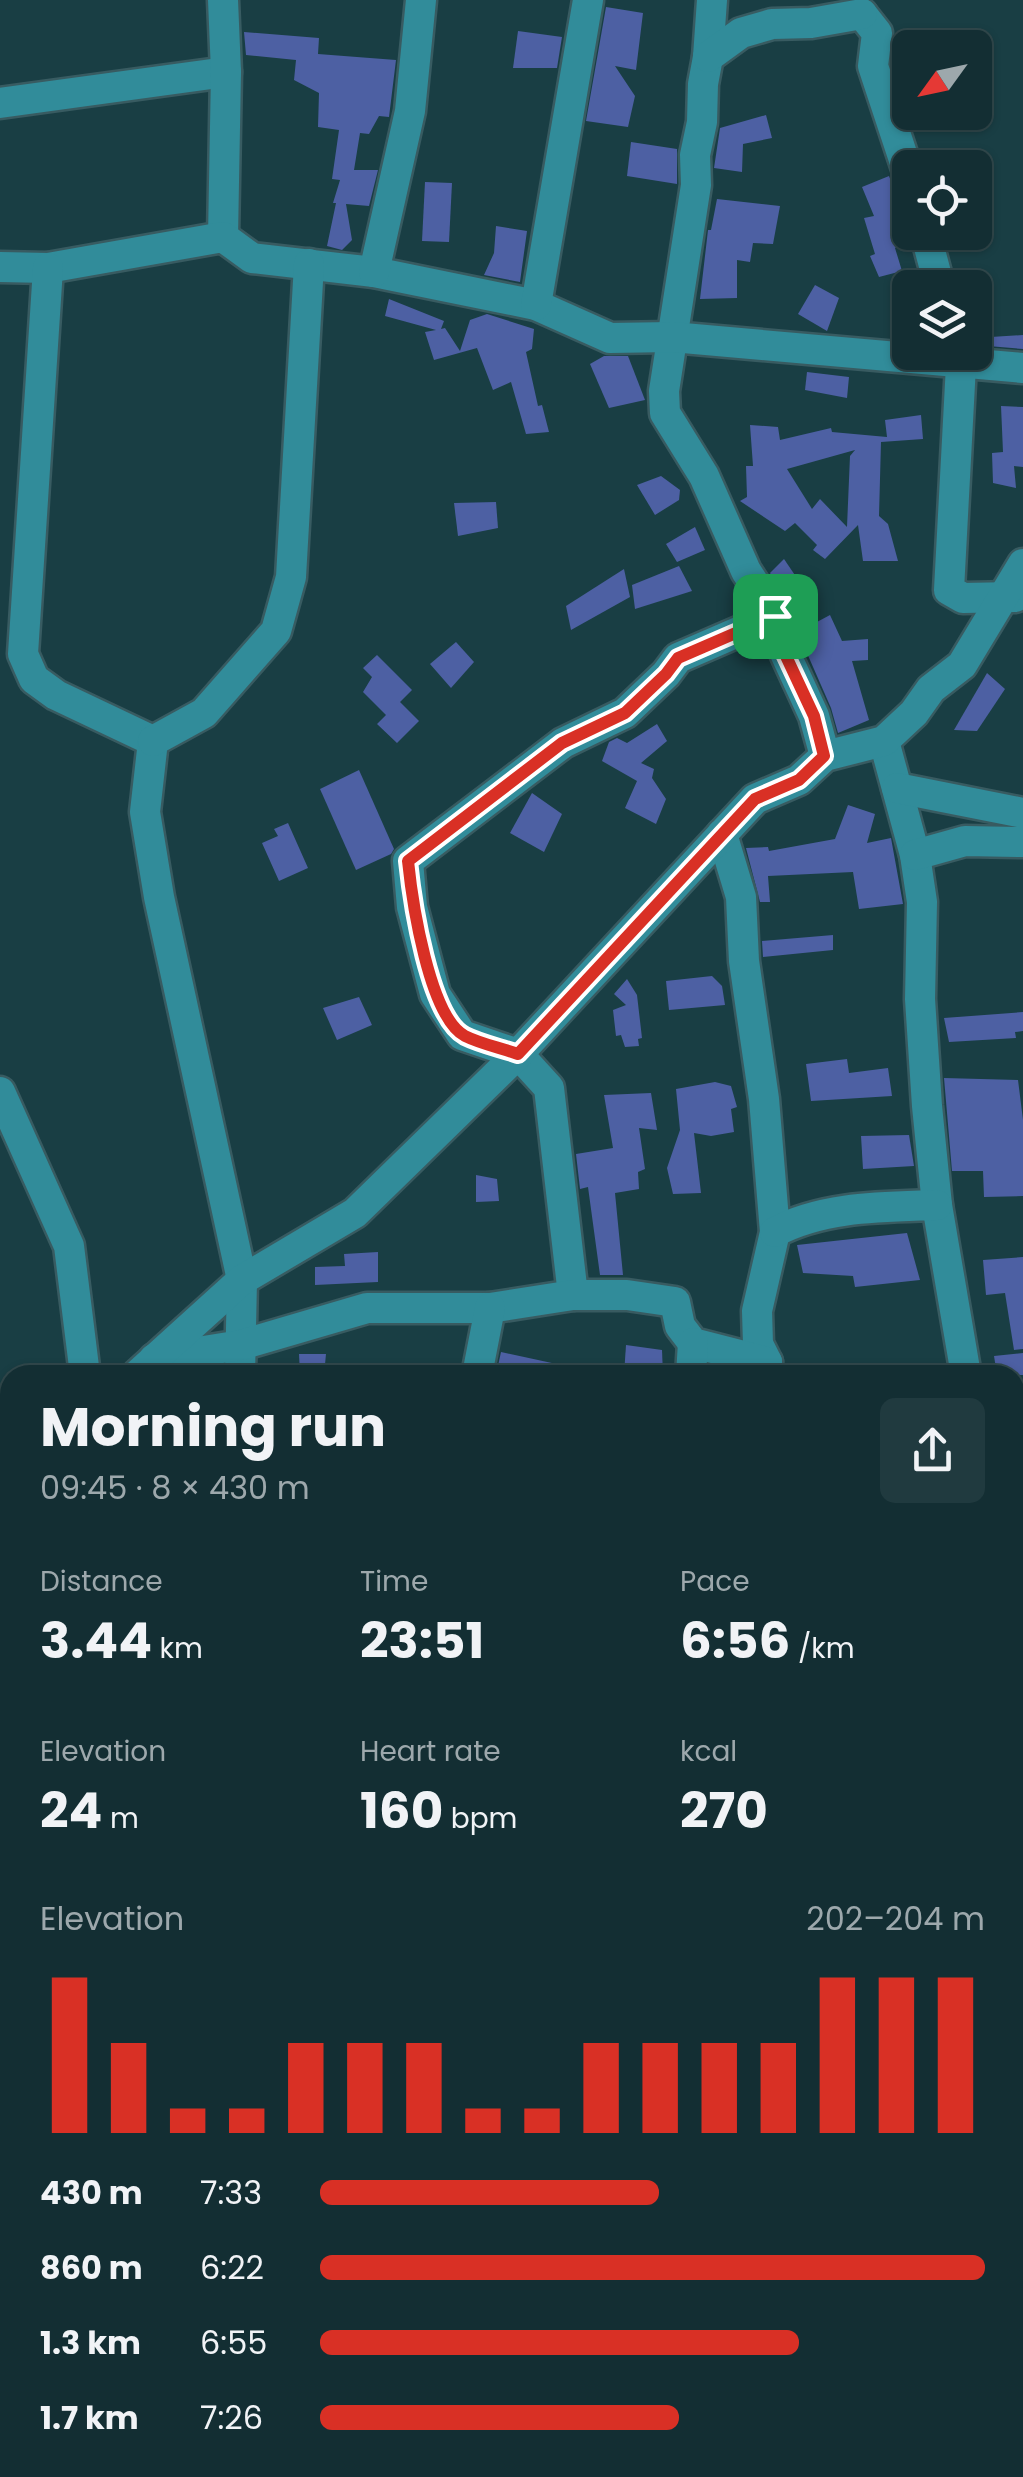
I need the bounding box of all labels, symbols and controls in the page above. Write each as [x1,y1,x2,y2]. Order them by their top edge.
north arrow [892,30,992,130]
map controls [892,30,992,370]
button: locate [892,150,992,250]
button: layers [892,270,992,370]
pin [733,574,818,659]
icon: arrive [748,589,803,644]
text: Morning run [40,1388,386,1465]
button: share [880,1398,985,1503]
text: 09:45 · 8 × 430 m [40,1465,310,1510]
text: Distance [40,1562,163,1601]
text: Time [360,1562,428,1601]
text: Pace [680,1562,750,1601]
text: 3.44 [40,1605,152,1676]
text: 23:51 [360,1605,484,1676]
text: 6:56 [680,1605,790,1676]
text: km [152,1629,203,1668]
text: /km [790,1629,854,1668]
text: Elevation [40,1732,166,1771]
text: Heart rate [360,1732,501,1771]
text: kcal [680,1732,737,1771]
text: 24 [40,1775,102,1846]
text: 160 [360,1775,443,1846]
text: 270 [680,1775,768,1846]
text: m [102,1799,139,1838]
text: bpm [443,1799,517,1838]
text: Elevation [40,1896,184,1941]
text: 202–204 m [806,1896,985,1941]
text: 430 m [40,2170,143,2215]
text: 7:33 [200,2170,262,2215]
text: 860 m [40,2245,143,2290]
text: 6:22 [200,2245,264,2290]
text: 1.3 km [40,2320,141,2365]
text: 6:55 [200,2320,267,2365]
text: 1.7 km [40,2395,139,2440]
text: 7:26 [200,2395,263,2440]

